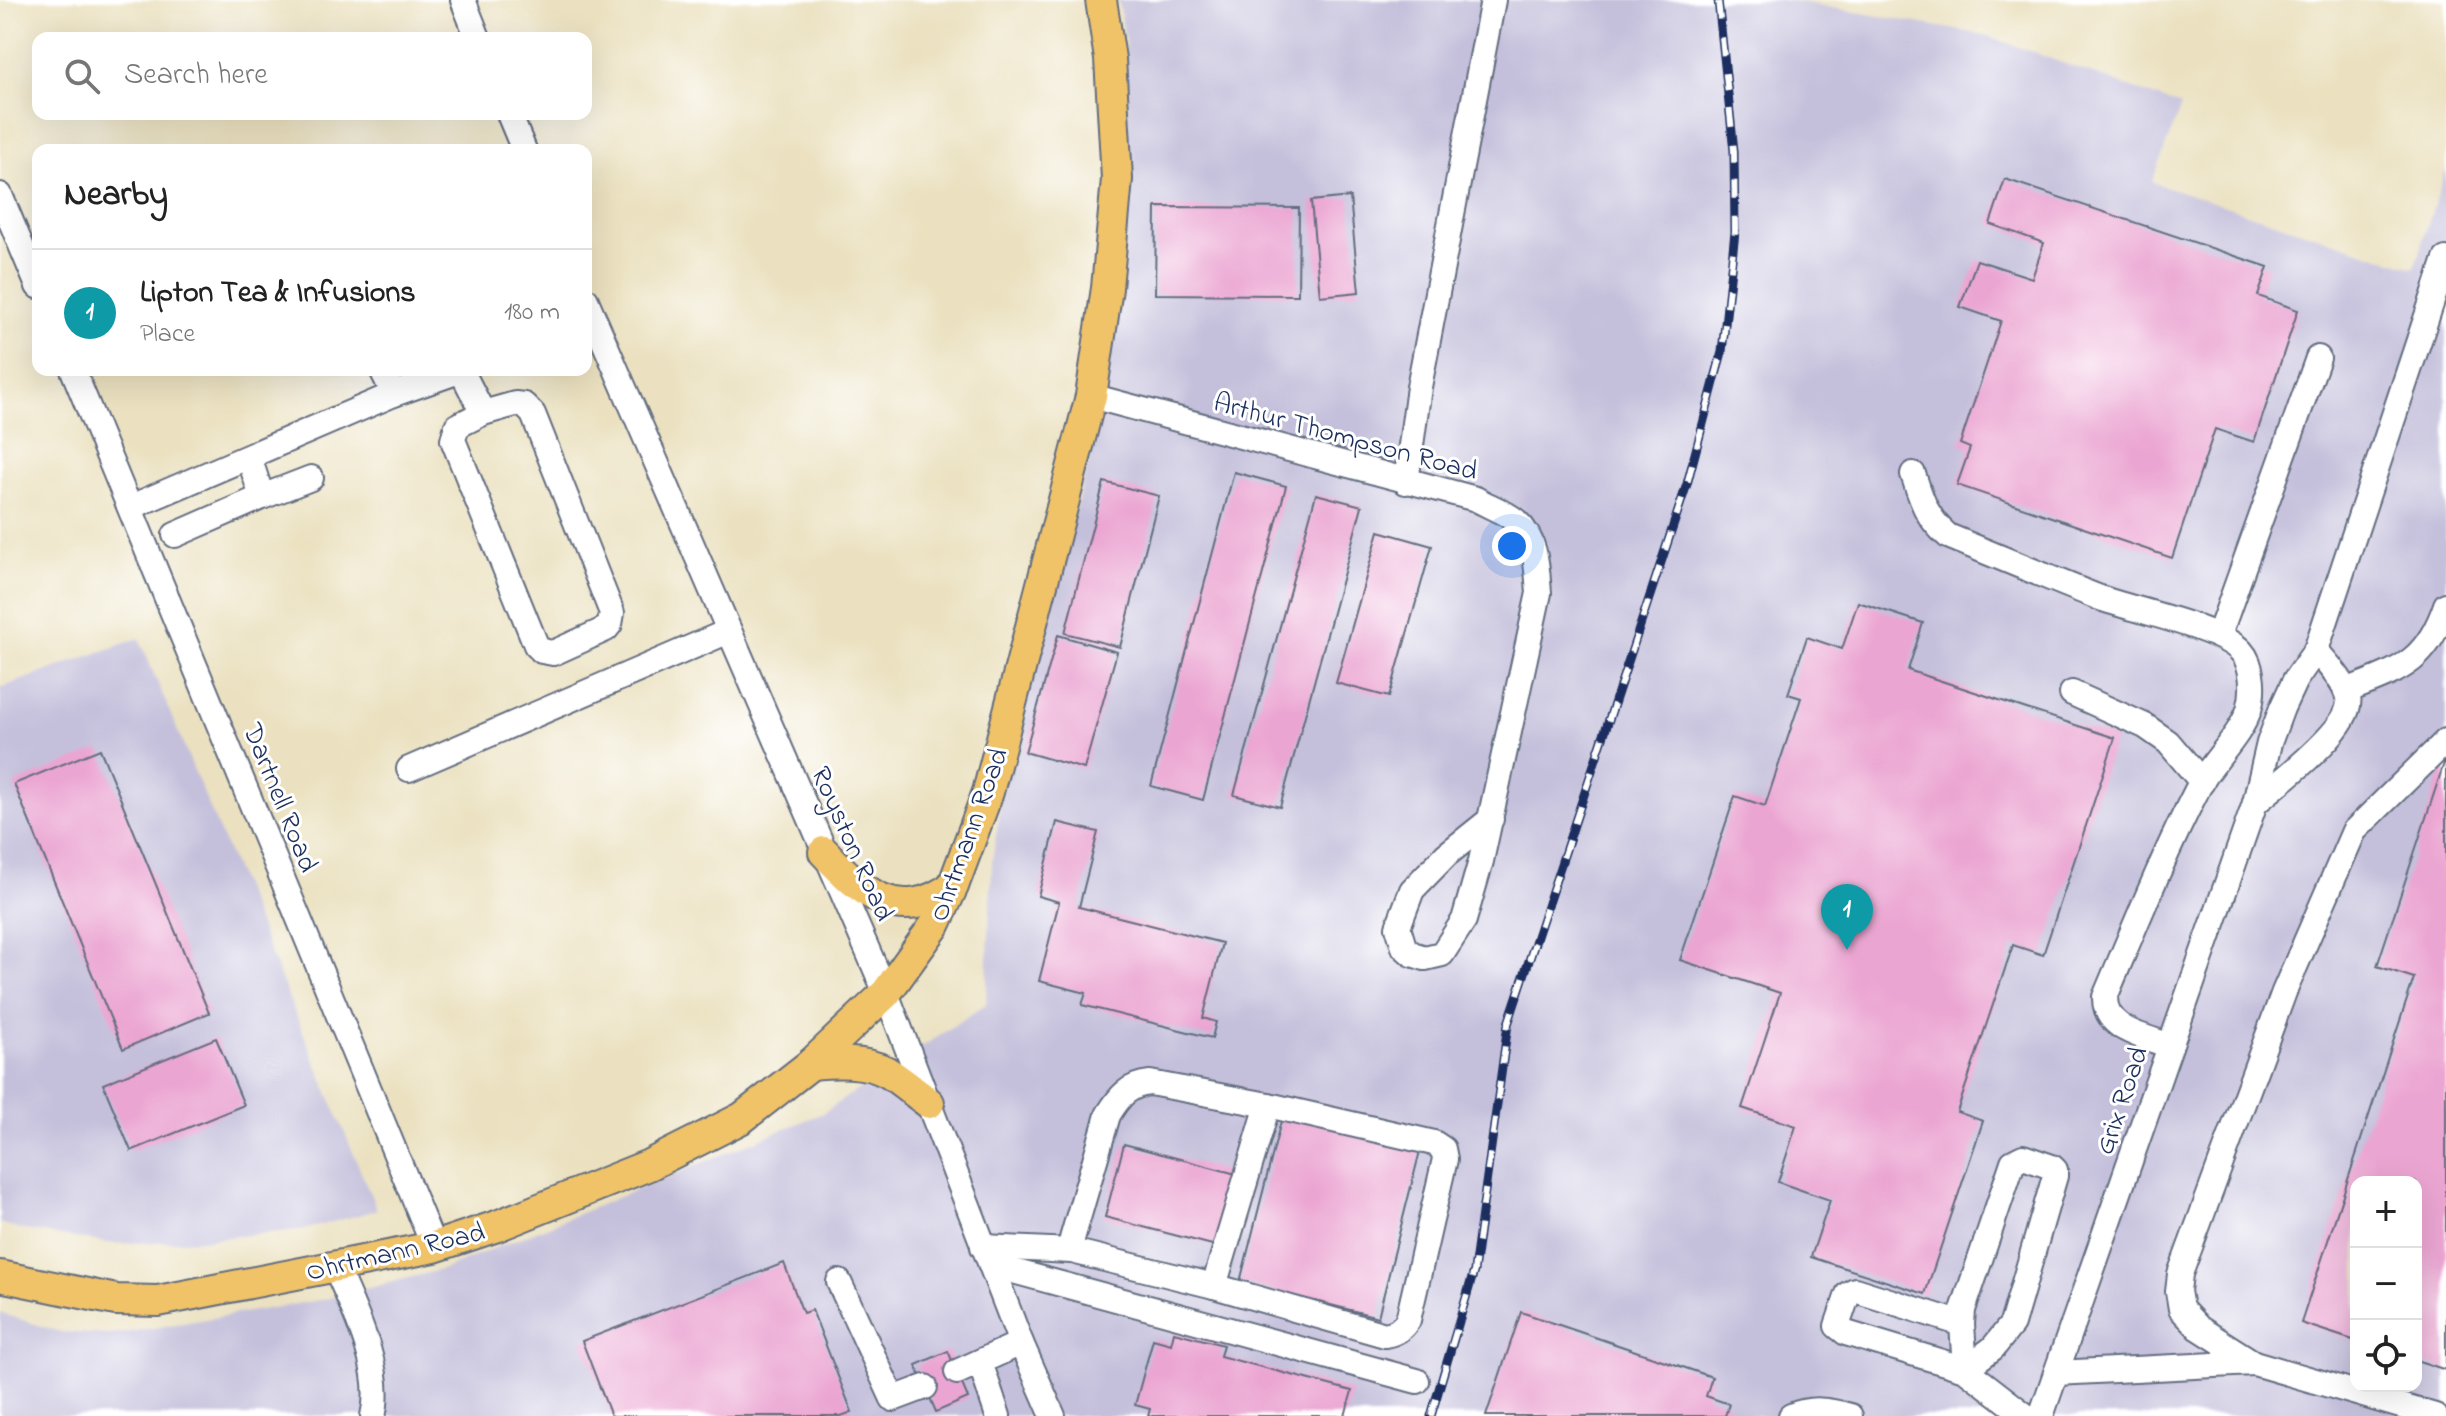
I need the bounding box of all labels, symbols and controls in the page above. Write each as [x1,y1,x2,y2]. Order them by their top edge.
search box [32,32,592,120]
icon: search [60,54,104,98]
text: Search here [124,54,268,98]
text: Nearby [64,171,168,221]
text: Lipton Tea & Infusions [140,272,416,316]
text: 1 [86,294,94,332]
text: 180 m [504,294,560,332]
text: Place [140,316,195,354]
street label: Arthur Thompson Road [1209,383,1482,493]
your location [1492,526,1532,566]
street label: Dartnell Road [230,717,327,879]
street label: Ohrtmann Road [920,742,1021,928]
street label: Royston Road [798,760,903,929]
pin: 1 [1821,884,1873,950]
street label: Grix Road [2086,1041,2161,1161]
map controls [2350,1176,2422,1392]
button: + [2350,1176,2422,1248]
street label: Ohrtmann Road [302,1213,489,1294]
button: − [2350,1248,2422,1320]
button: locate [2350,1320,2422,1392]

